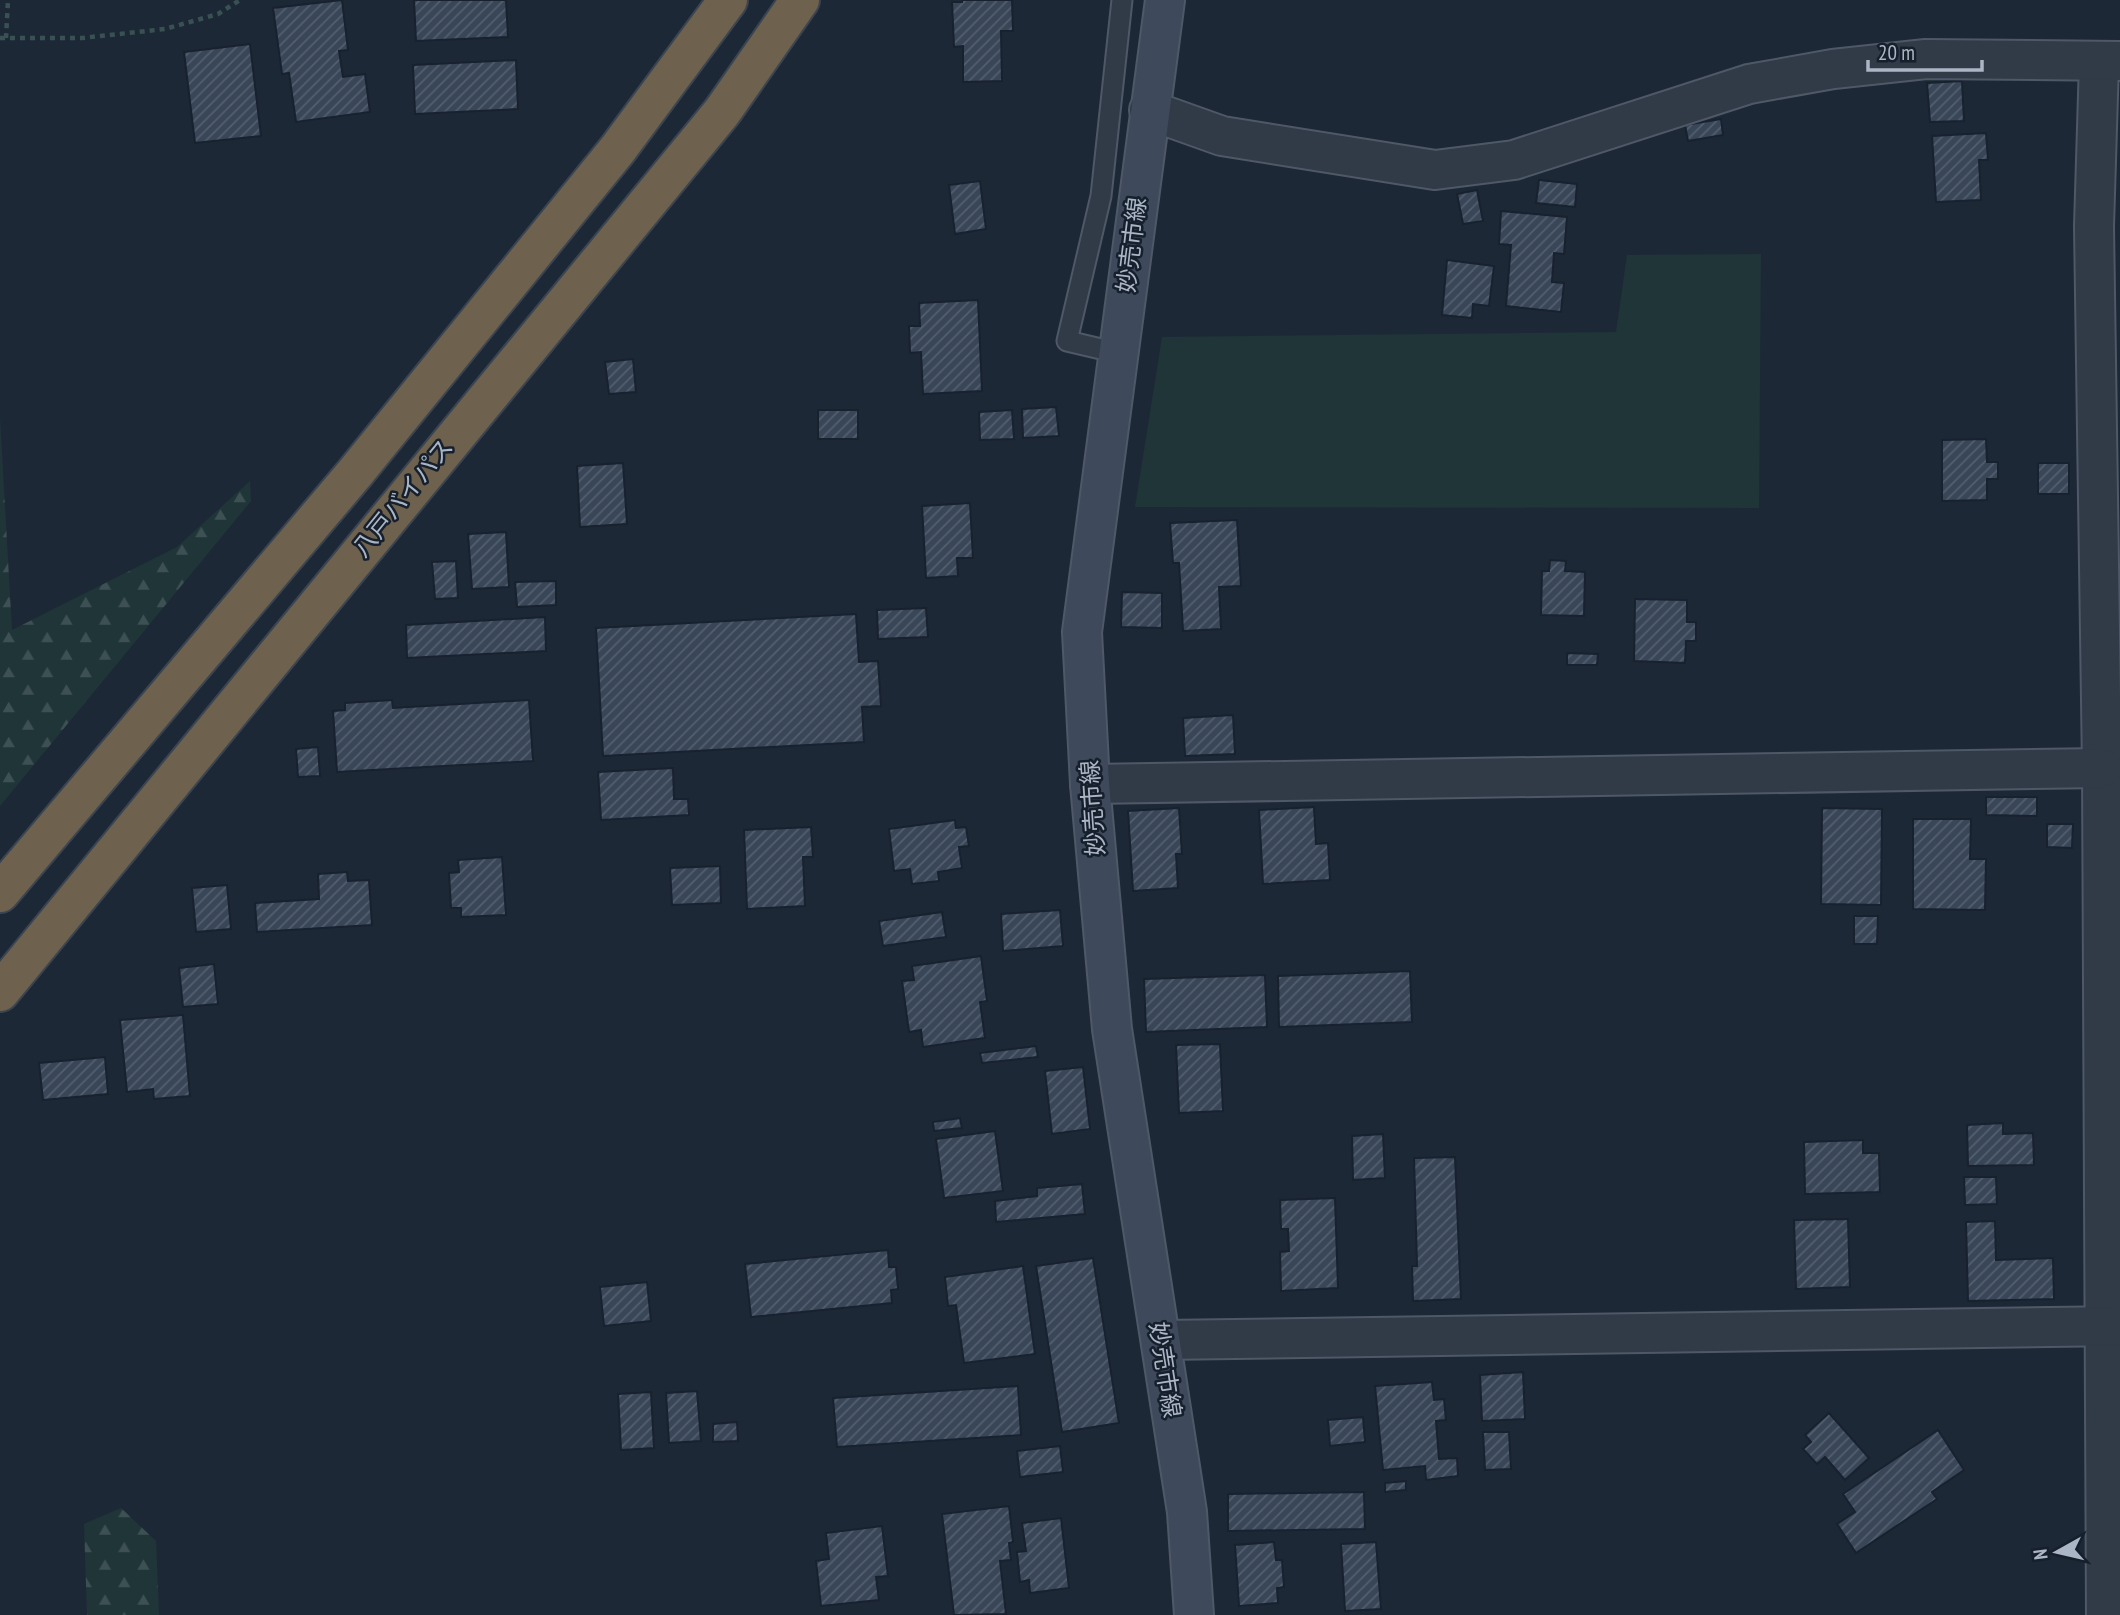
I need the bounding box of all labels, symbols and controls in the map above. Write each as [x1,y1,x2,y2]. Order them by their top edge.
scale bar [1868,28,1982,72]
text: 20 m [1878,39,1915,66]
street label: 妙売市線 [1110,195,1153,294]
street label: 八戸バイパス [345,432,460,563]
street label: 妙売市線 [1074,759,1111,857]
street label: 妙売市線 [1143,1320,1188,1420]
north arrow [2022,1517,2092,1587]
text: N [2028,1548,2053,1561]

